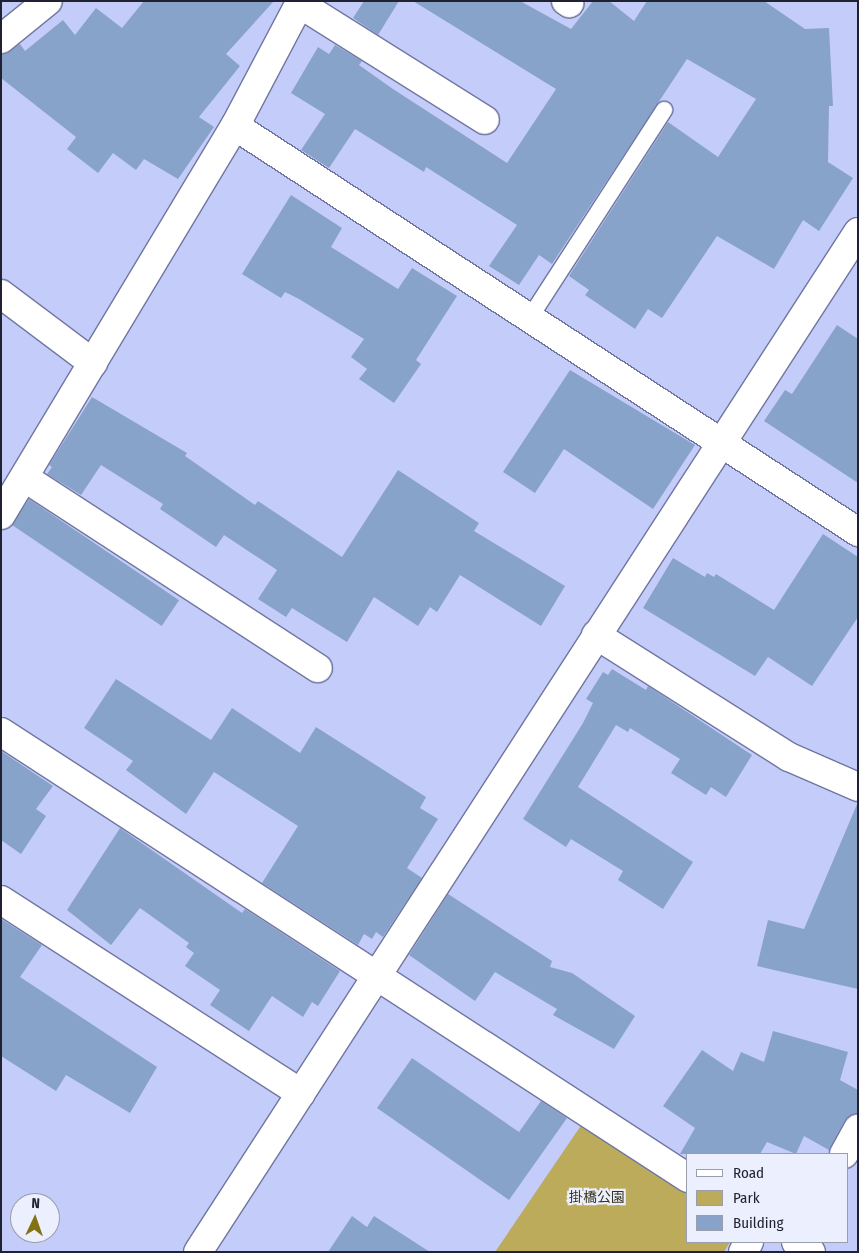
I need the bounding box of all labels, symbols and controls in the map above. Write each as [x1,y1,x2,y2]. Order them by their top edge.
legend [686,1153,849,1243]
text: Road [733,1164,764,1182]
text: Park [733,1189,760,1207]
park label: 掛橋公園 [569,1190,625,1206]
north arrow [10,1193,60,1243]
text: N [31,1195,40,1212]
text: Building [733,1214,784,1232]

